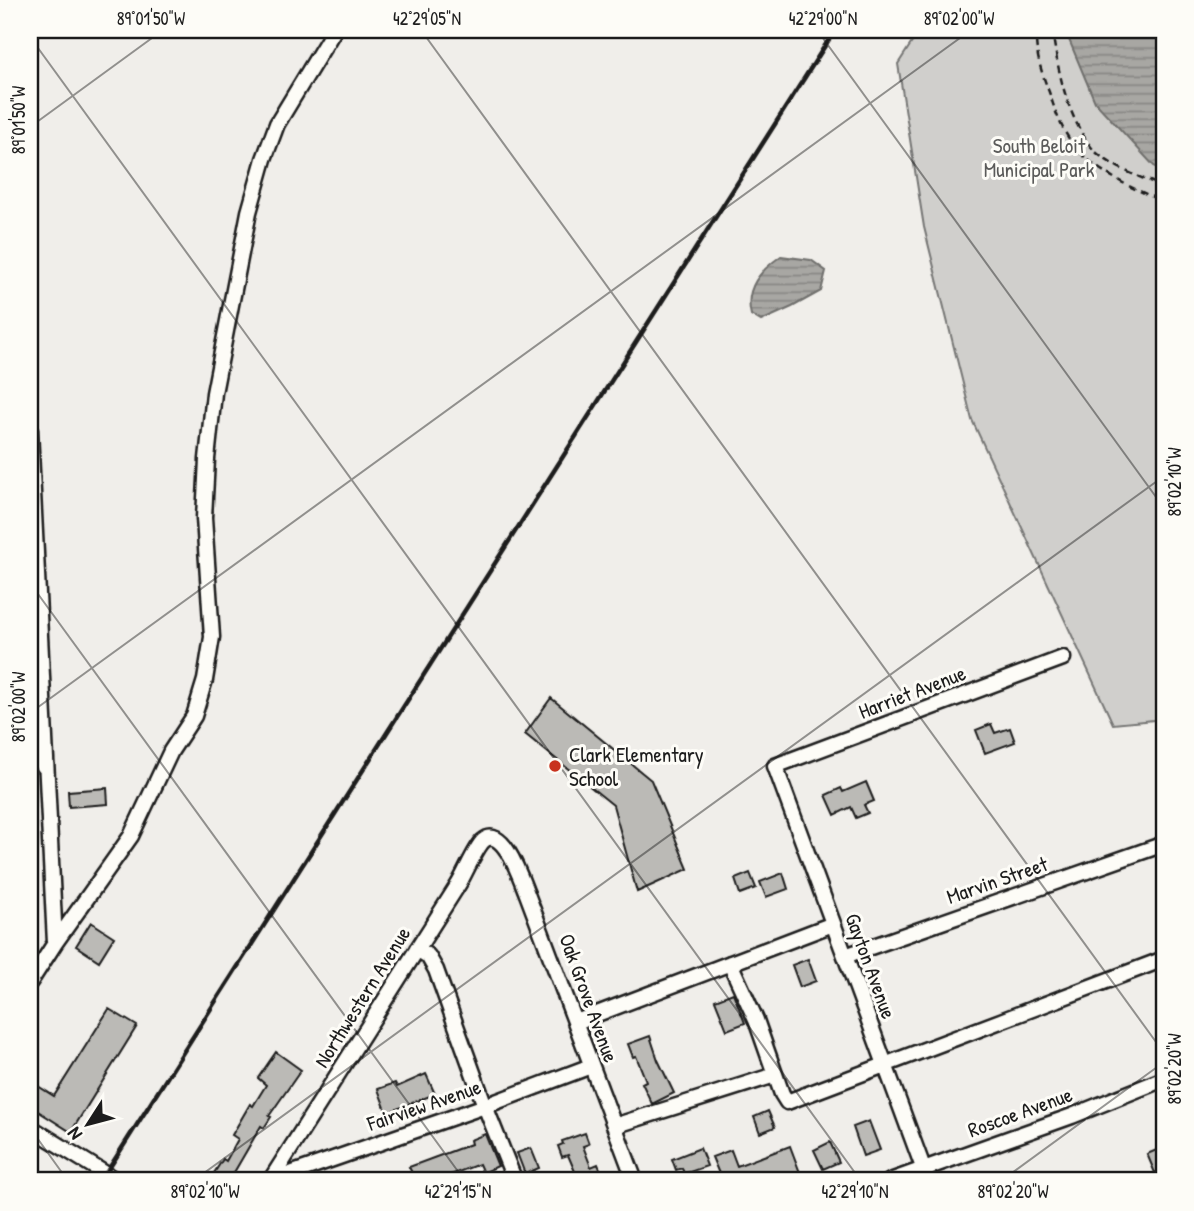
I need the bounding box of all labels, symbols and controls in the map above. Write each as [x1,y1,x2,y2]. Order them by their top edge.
text: 89°01'50"W [117,6,185,31]
text: 42°29'05"N [393,6,461,31]
text: 42°29'00"N [789,6,857,31]
text: 89°02'00"W [924,6,994,31]
text: 89°01'50"W [6,86,31,154]
park label: South Beloit Municipal Park [984,131,1095,184]
text: 89°02'10"W [1162,447,1187,517]
street label: Harriet Avenue [854,658,970,726]
text: 89°02'00"W [6,672,31,742]
place label: Clark Elementary School [569,740,704,793]
marker: Clark Elementary School [547,758,563,774]
street label: Marvin Street [943,849,1052,911]
street label: Gayton Avenue [838,909,904,1023]
street label: Northwestern Avenue [307,921,417,1073]
street label: Oak Grove Avenue [552,930,626,1066]
text: 89°02'20"W [1162,1033,1187,1105]
street label: Fairview Avenue [362,1072,485,1138]
street label: Roscoe Avenue [964,1080,1076,1144]
north arrow [52,1088,122,1158]
text: N [61,1122,88,1146]
text: 89°02'10"W [170,1179,240,1204]
text: 42°29'15"N [425,1179,491,1204]
text: 42°29'10"N [822,1179,888,1204]
text: 89°02'20"W [977,1179,1049,1204]

